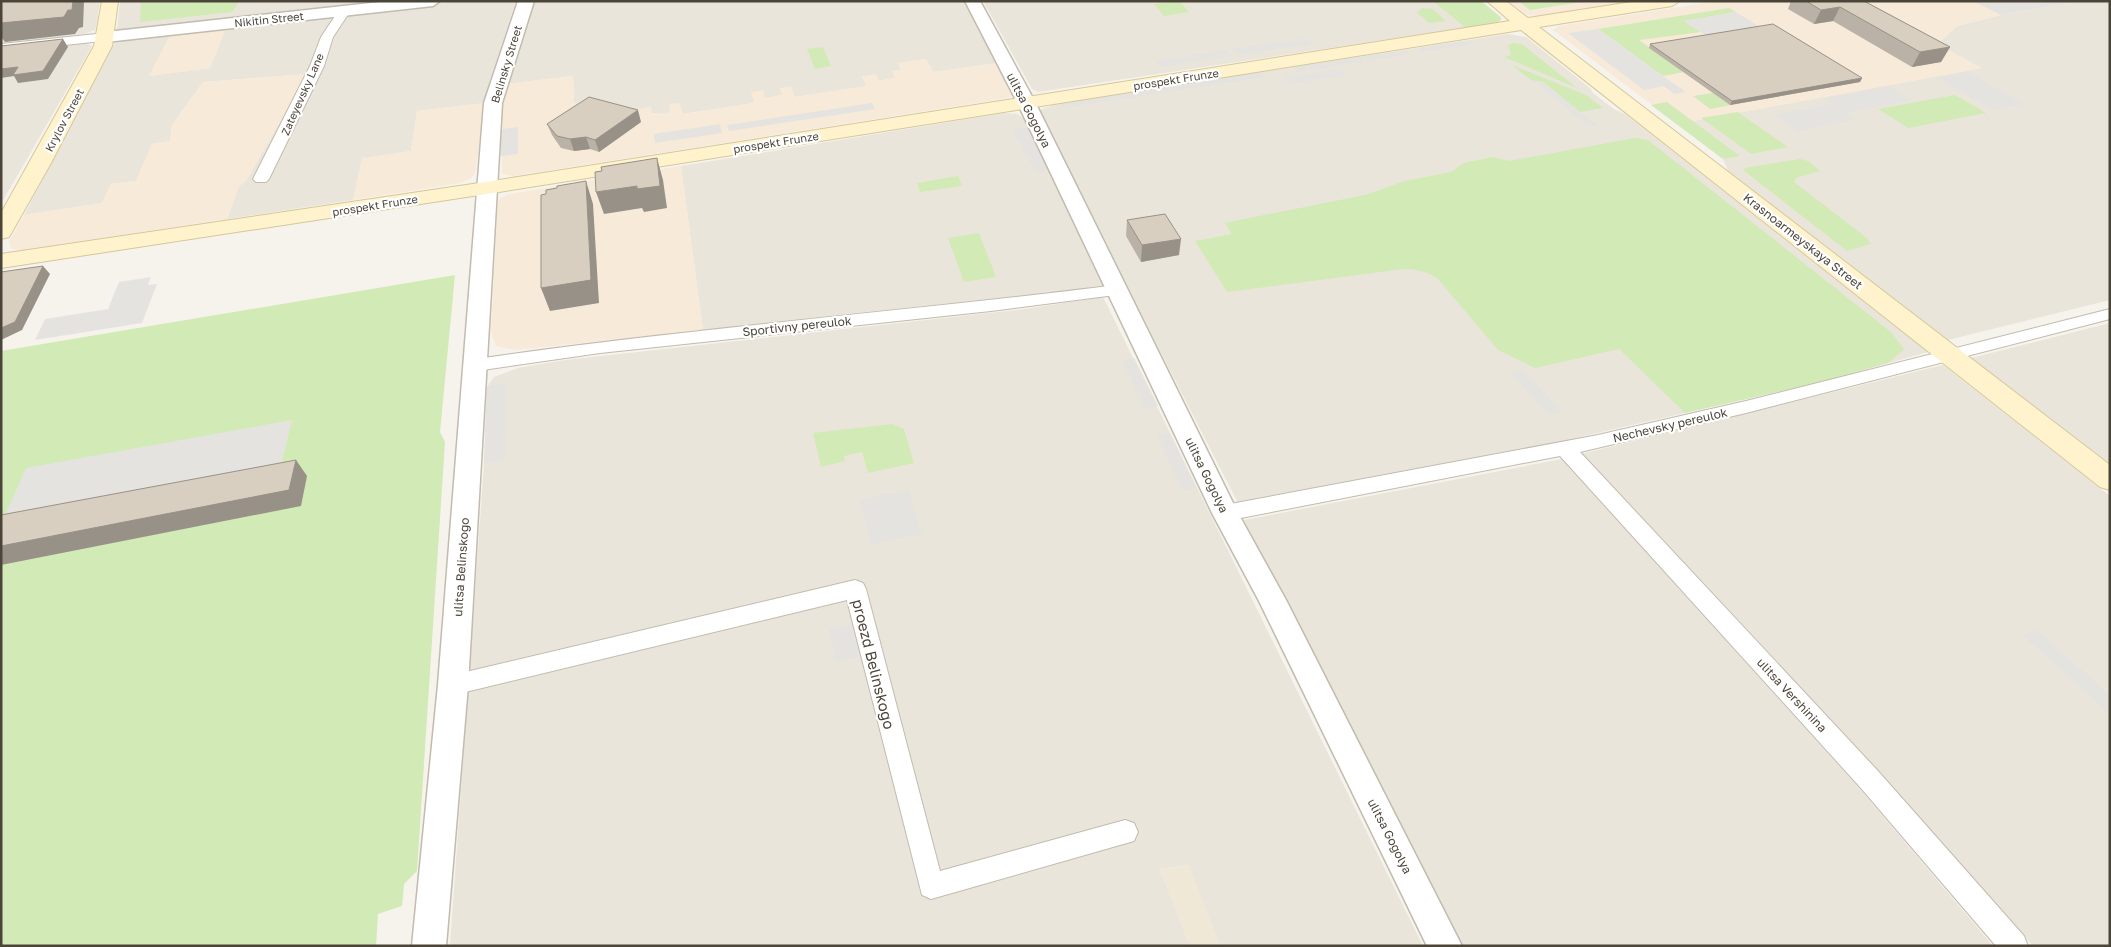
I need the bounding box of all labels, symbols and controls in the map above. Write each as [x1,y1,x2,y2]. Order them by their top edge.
street label: Nikitin Street [234,9,304,29]
street label: Belinsky Street [488,24,524,104]
street label: Zateyevsky Lane [278,51,326,137]
street label: prospekt Frunze [1132,66,1220,92]
street label: ulitsa Gogolya [1004,70,1054,150]
street label: Krylov Street [42,86,86,154]
street label: prospekt Frunze [732,129,820,155]
street label: Krasnoarmeyskaya Street [1740,190,1866,292]
street label: prospekt Frunze [331,192,419,218]
street label: Sportivny pereulok [742,313,852,339]
street label: Nechevsky pereulok [1611,404,1729,445]
street label: ulitsa Gogolya [1182,435,1232,515]
street label: ulitsa Belinskogo [450,517,472,617]
street label: proezd Belinskogo [849,597,899,731]
street label: ulitsa Vershinina [1754,655,1830,735]
street label: ulitsa Gogolya [1365,796,1415,876]

